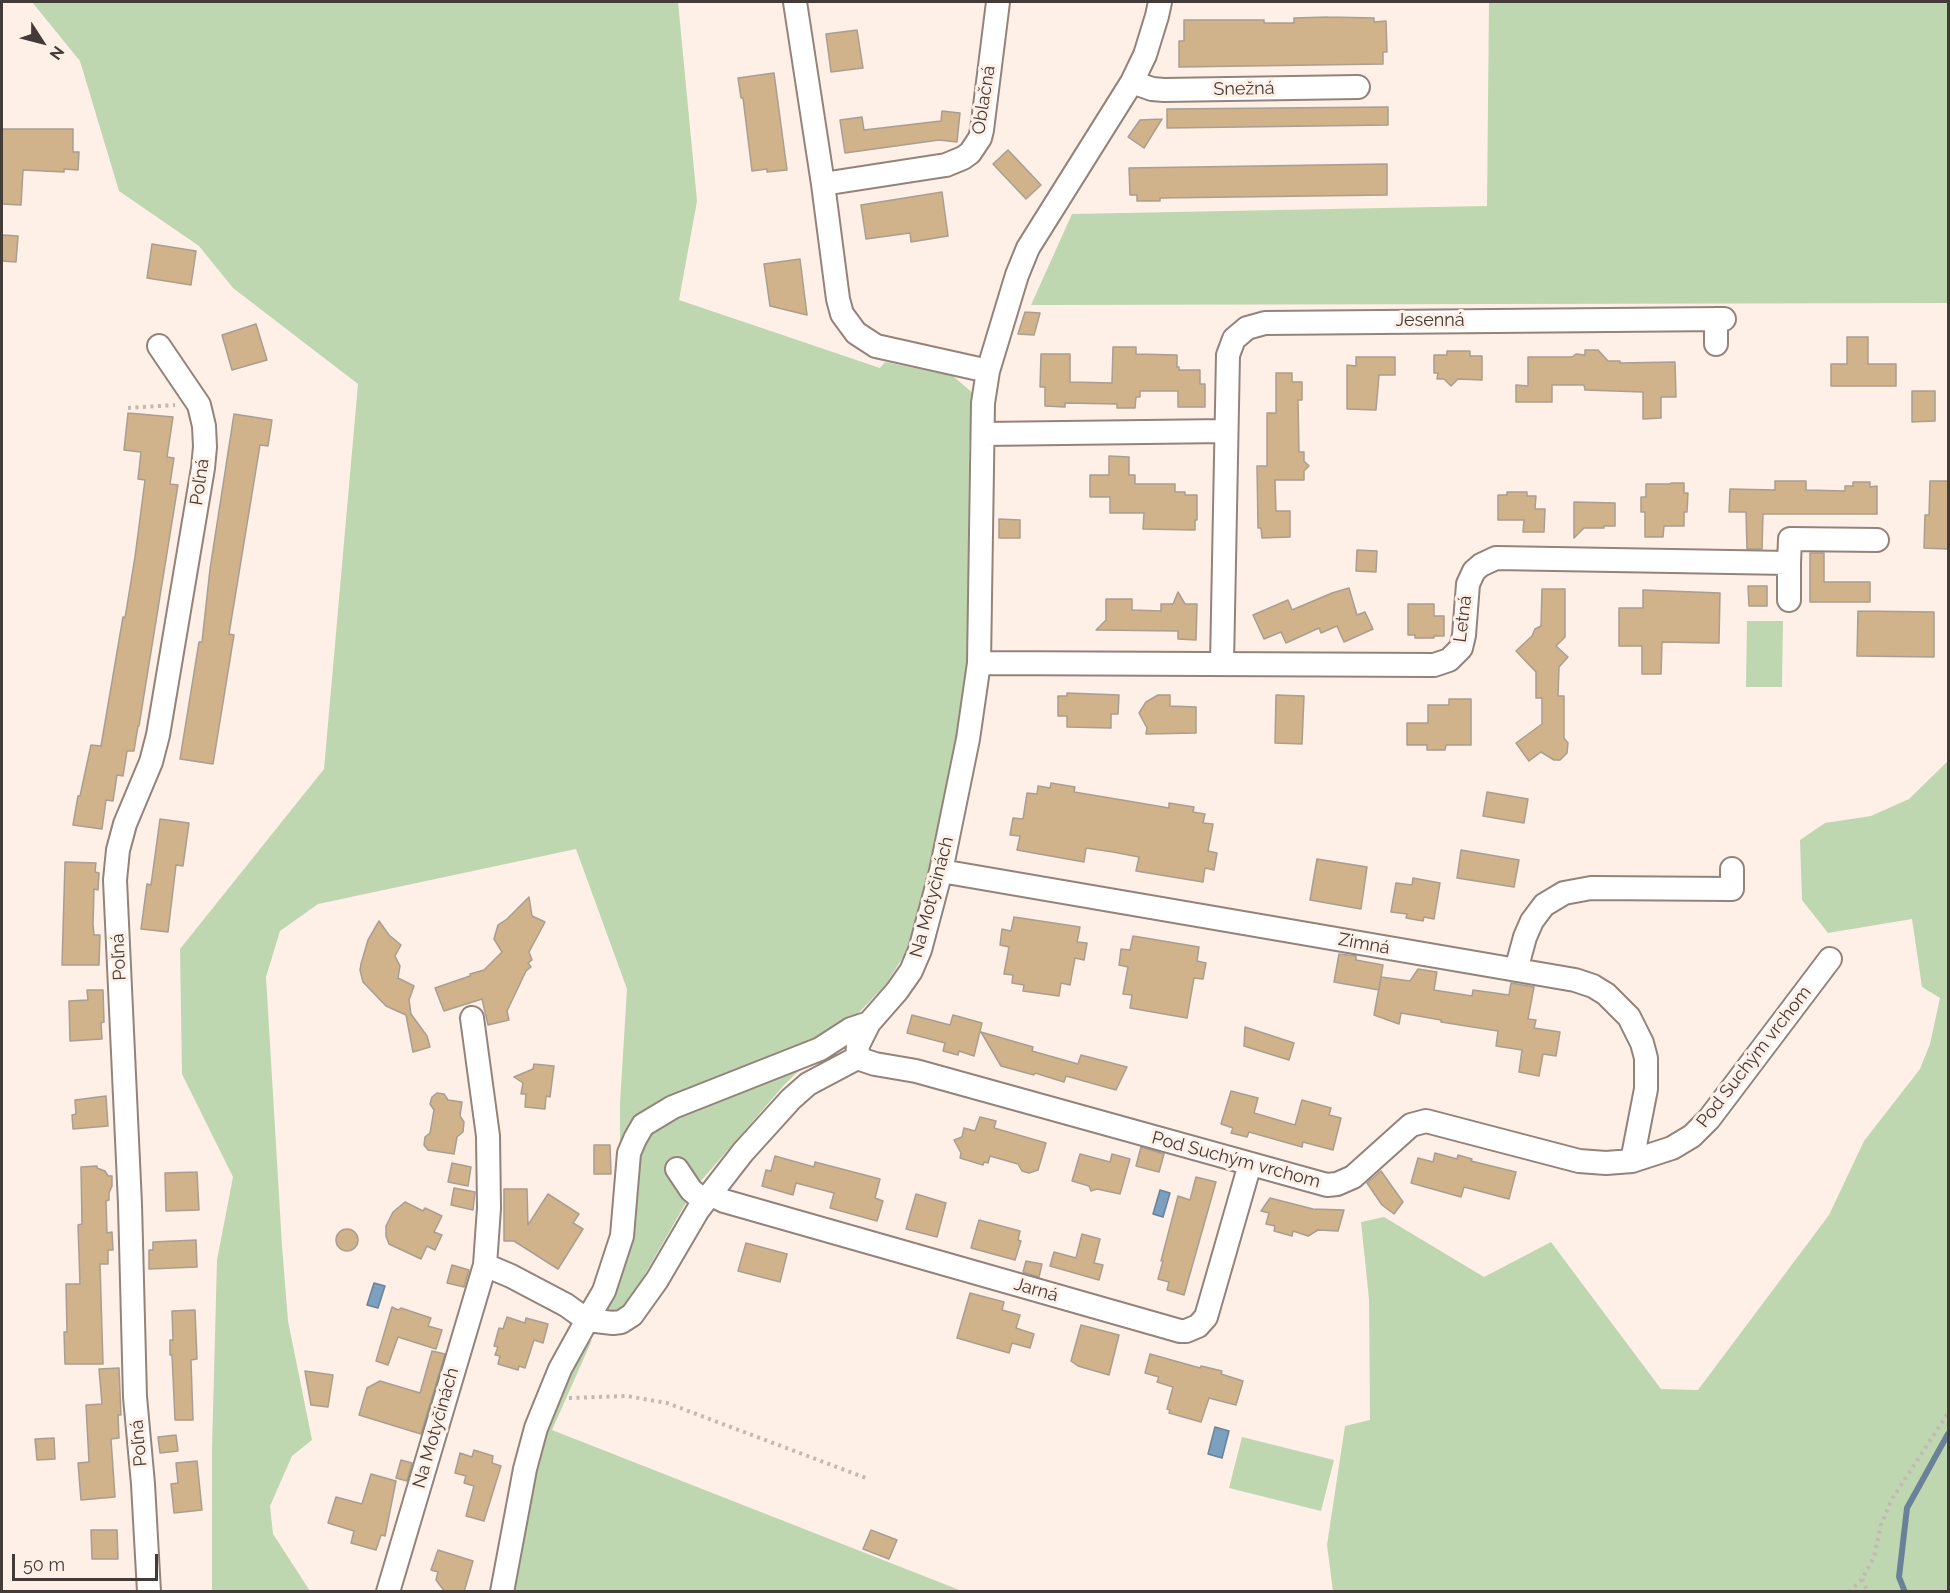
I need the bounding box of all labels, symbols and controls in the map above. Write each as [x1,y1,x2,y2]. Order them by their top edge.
north arrow [12,12,72,72]
text: N [46,42,68,63]
street label: Oblačná [968,64,1000,136]
street label: Snežná [1213,78,1275,100]
street label: Jesenná [1395,310,1465,332]
street label: Poľná [186,457,214,507]
street label: Letná [1449,594,1477,644]
street label: Na Motyčinách [905,834,959,960]
street label: Zimná [1336,929,1392,959]
street label: Poľná [107,933,131,981]
street label: Pod Suchým vrchom [1692,982,1816,1132]
street label: Pod Suchým vrchom [1149,1127,1323,1193]
street label: Jarná [1011,1273,1061,1307]
street label: Na Motyčinách [408,1365,464,1491]
street label: Poľná [126,1419,152,1467]
scale bar [15,1542,160,1580]
text: 50 m [23,1554,65,1575]

